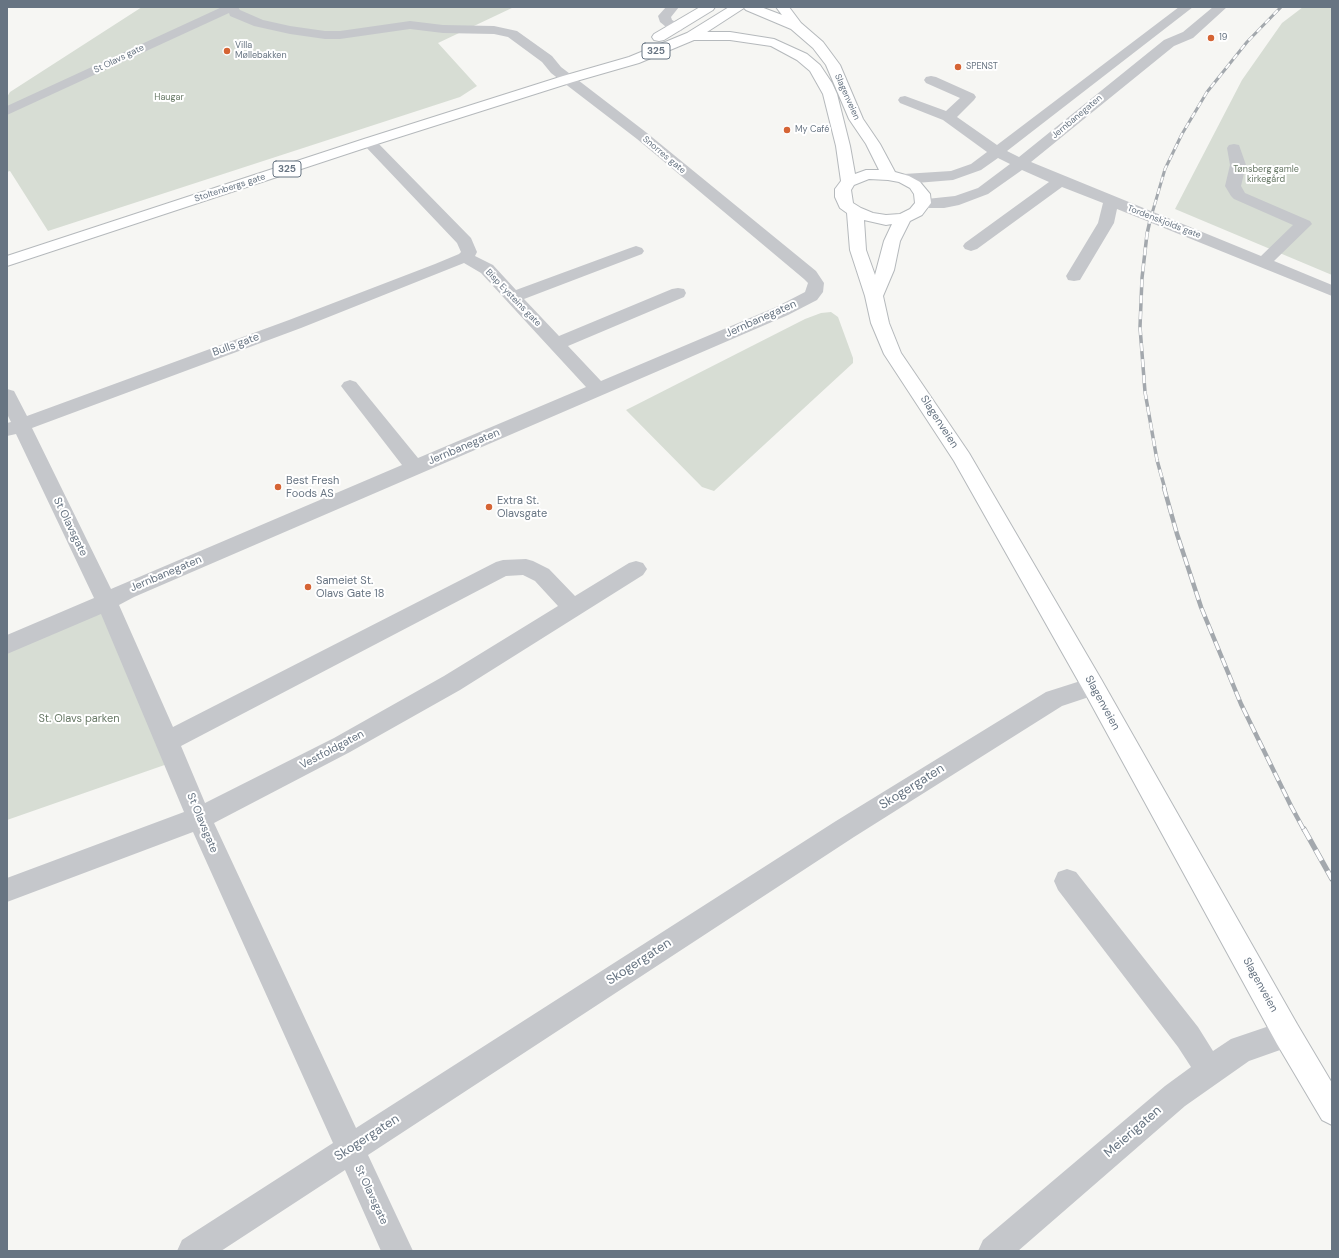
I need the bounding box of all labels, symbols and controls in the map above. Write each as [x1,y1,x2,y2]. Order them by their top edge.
marker: 19 [1206,33,1216,43]
place label: 19 [1219,33,1227,43]
place label: Villa Møllebakken [235,41,287,62]
street label: St Olavs gate [92,42,146,76]
road number: 325 [642,43,670,59]
marker: Villa Møllebakken [222,46,232,56]
marker: SPENST [953,62,963,72]
place label: SPENST [966,62,998,72]
street label: Slagenveien [832,72,862,122]
park label: Haugar [154,93,184,103]
street label: Jernbanegaten [1050,93,1104,141]
marker: My Café [782,125,792,135]
place label: My Café [795,125,829,135]
street label: Snorres gate [640,134,688,176]
road number: 325 [273,161,301,177]
park label: Tønsberg gamle kirkegård [1233,165,1299,186]
street label: Stoltenbergs gate [193,171,267,205]
street label: Tordenskjolds gate [1126,203,1202,241]
street label: Bisp Eysteins gate [483,267,543,329]
street label: Jernbanegaten [723,297,799,341]
street label: Bulls gate [211,330,261,360]
street label: Slagenveien [917,393,961,451]
street label: Jernbanegaten [426,426,502,468]
place label: Best Fresh Foods AS [286,474,339,500]
marker: Best Fresh Foods AS [273,482,283,492]
place label: Extra St. Olavsgate [497,494,547,520]
street label: St Olavsgate [50,495,90,559]
marker: Extra St. Olavsgate [484,502,494,512]
street label: Jernbanegaten [128,553,204,595]
place label: Sameiet St. Olavs Gate 18 [316,574,384,600]
marker: Sameiet St. Olavs Gate 18 [303,582,313,592]
street label: Slagenveien [1082,673,1122,733]
park label: St. Olavs parken [38,712,120,726]
street label: Vestfoldgaten [298,728,366,772]
street label: Skogergaten [876,761,948,813]
street label: St Olavsgate [183,791,221,855]
street label: Skogergaten [604,935,674,989]
street label: Slagenveien [1240,955,1280,1015]
street label: Meierigaten [1101,1103,1165,1161]
street label: Skogergaten [332,1111,402,1165]
street label: St Olavsgate [352,1163,390,1227]

